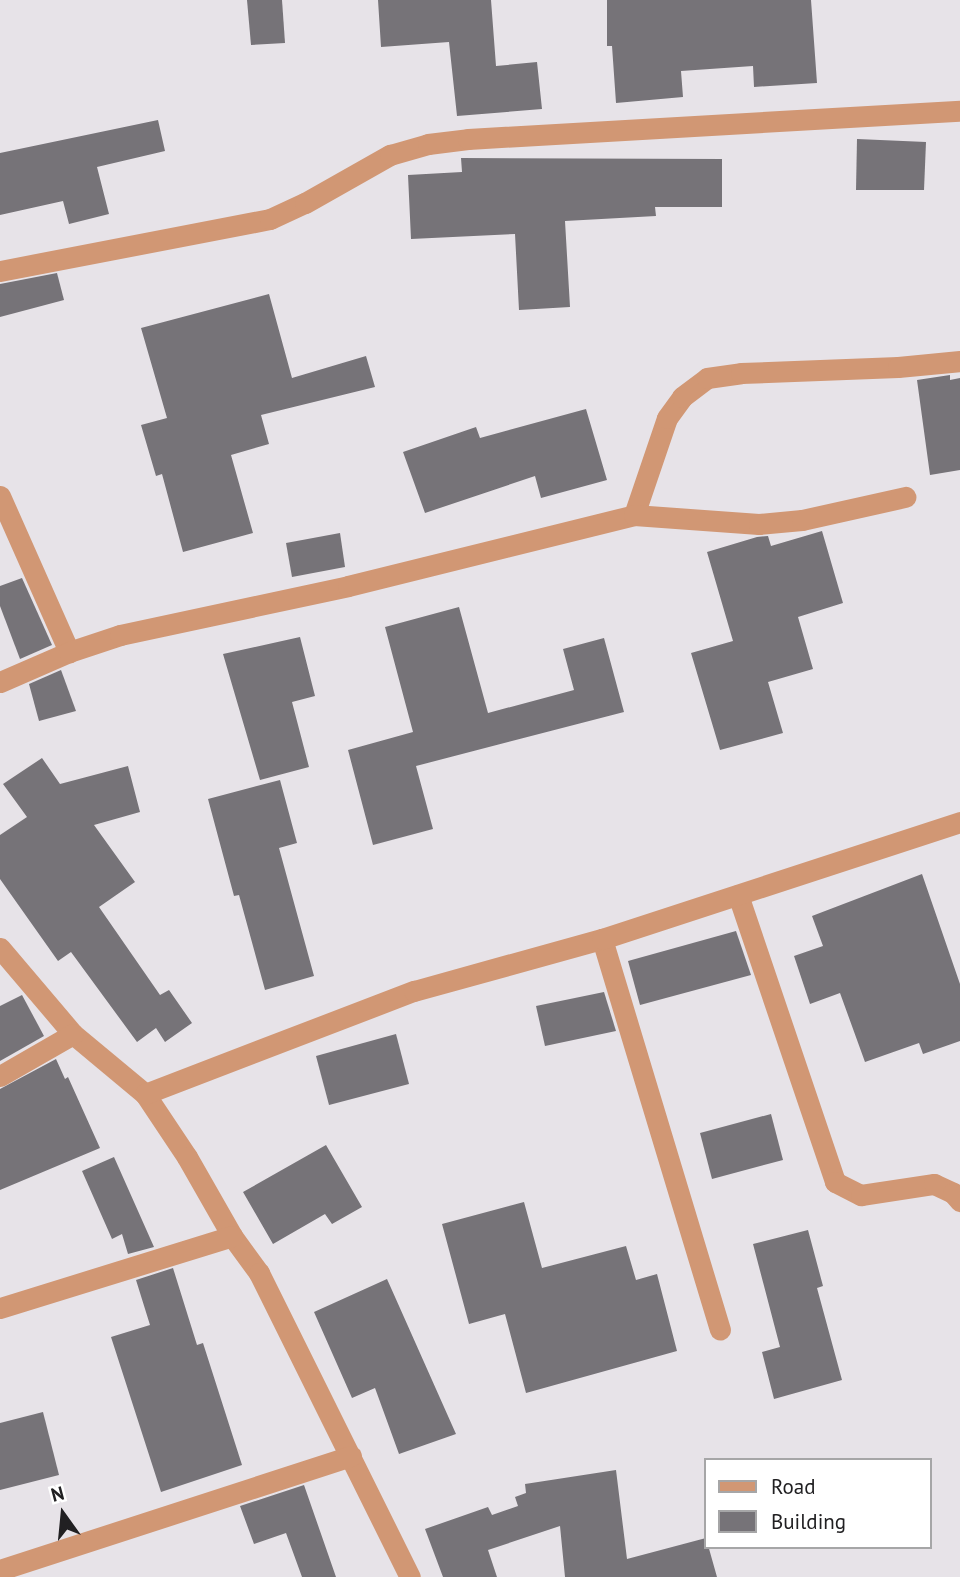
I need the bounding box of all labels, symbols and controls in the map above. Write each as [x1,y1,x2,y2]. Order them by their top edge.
legend [704,1458,932,1549]
text: Road [771,1473,815,1500]
north arrow [28,1479,98,1549]
text: N [48,1481,67,1507]
text: Building [771,1508,846,1535]

